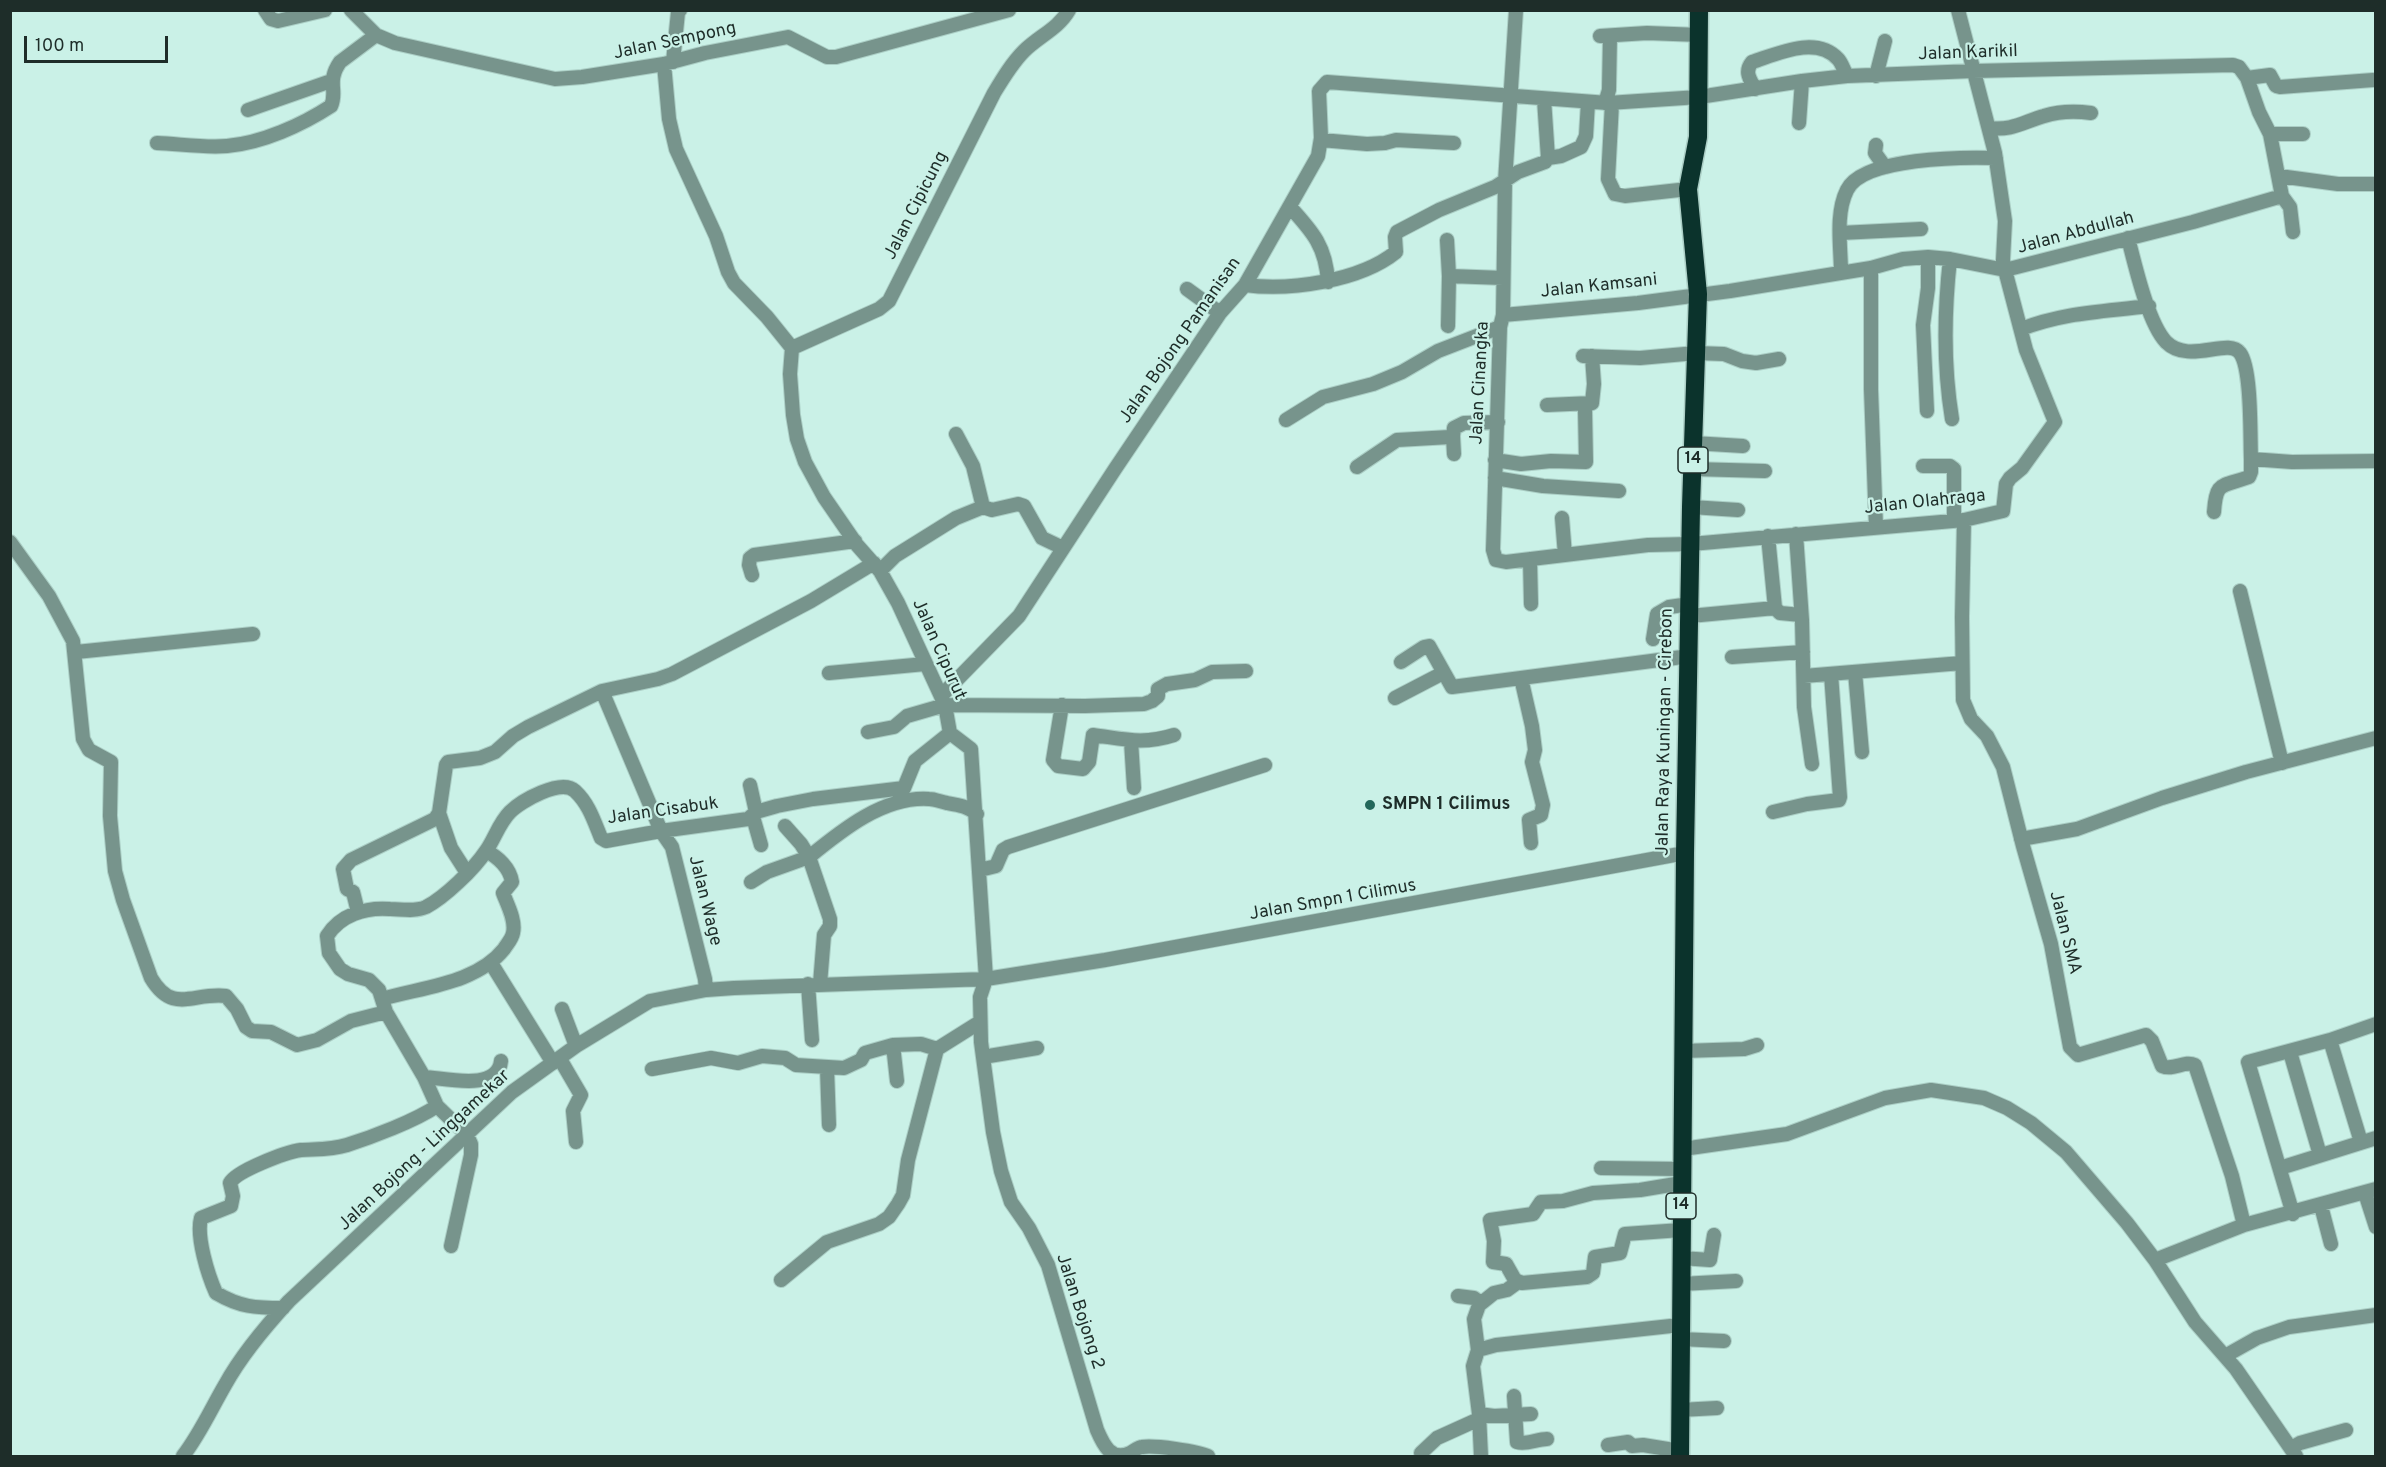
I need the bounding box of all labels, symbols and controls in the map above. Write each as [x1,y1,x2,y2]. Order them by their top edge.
street label: Jalan Sempong [612,18,738,66]
scale bar [27,24,171,62]
text: 100 m [35,35,84,58]
street label: Jalan Karikil [1918,41,2018,67]
street label: Jalan Cipicung [880,148,954,264]
street label: Jalan Abdullah [2015,208,2137,260]
street label: Jalan Bojong Pamanisan [1115,254,1247,428]
street label: Jalan Kamsani [1540,270,1658,304]
street label: Jalan Cinangka [1467,321,1495,445]
road number: 14 [1678,447,1708,473]
street label: Jalan Olahraga [1863,486,1987,520]
street label: Jalan Cipurut [906,596,970,704]
street label: Jalan Raya Kuningan - Cirebon [1653,608,1679,856]
street label: Jalan Cisabuk [606,794,720,830]
place label: SMPN 1 Cilimus [1382,794,1510,816]
marker: SMPN 1 Cilimus [1363,798,1377,812]
street label: Jalan Wage [682,854,726,948]
street label: Jalan Smpn 1 Cilimus [1248,876,1418,926]
street label: Jalan SMA [2043,889,2085,977]
street label: Jalan Bojong - Linggamekar [335,1066,515,1236]
road number: 14 [1666,1193,1696,1219]
street label: Jalan Bojong 2 [1050,1251,1108,1373]

